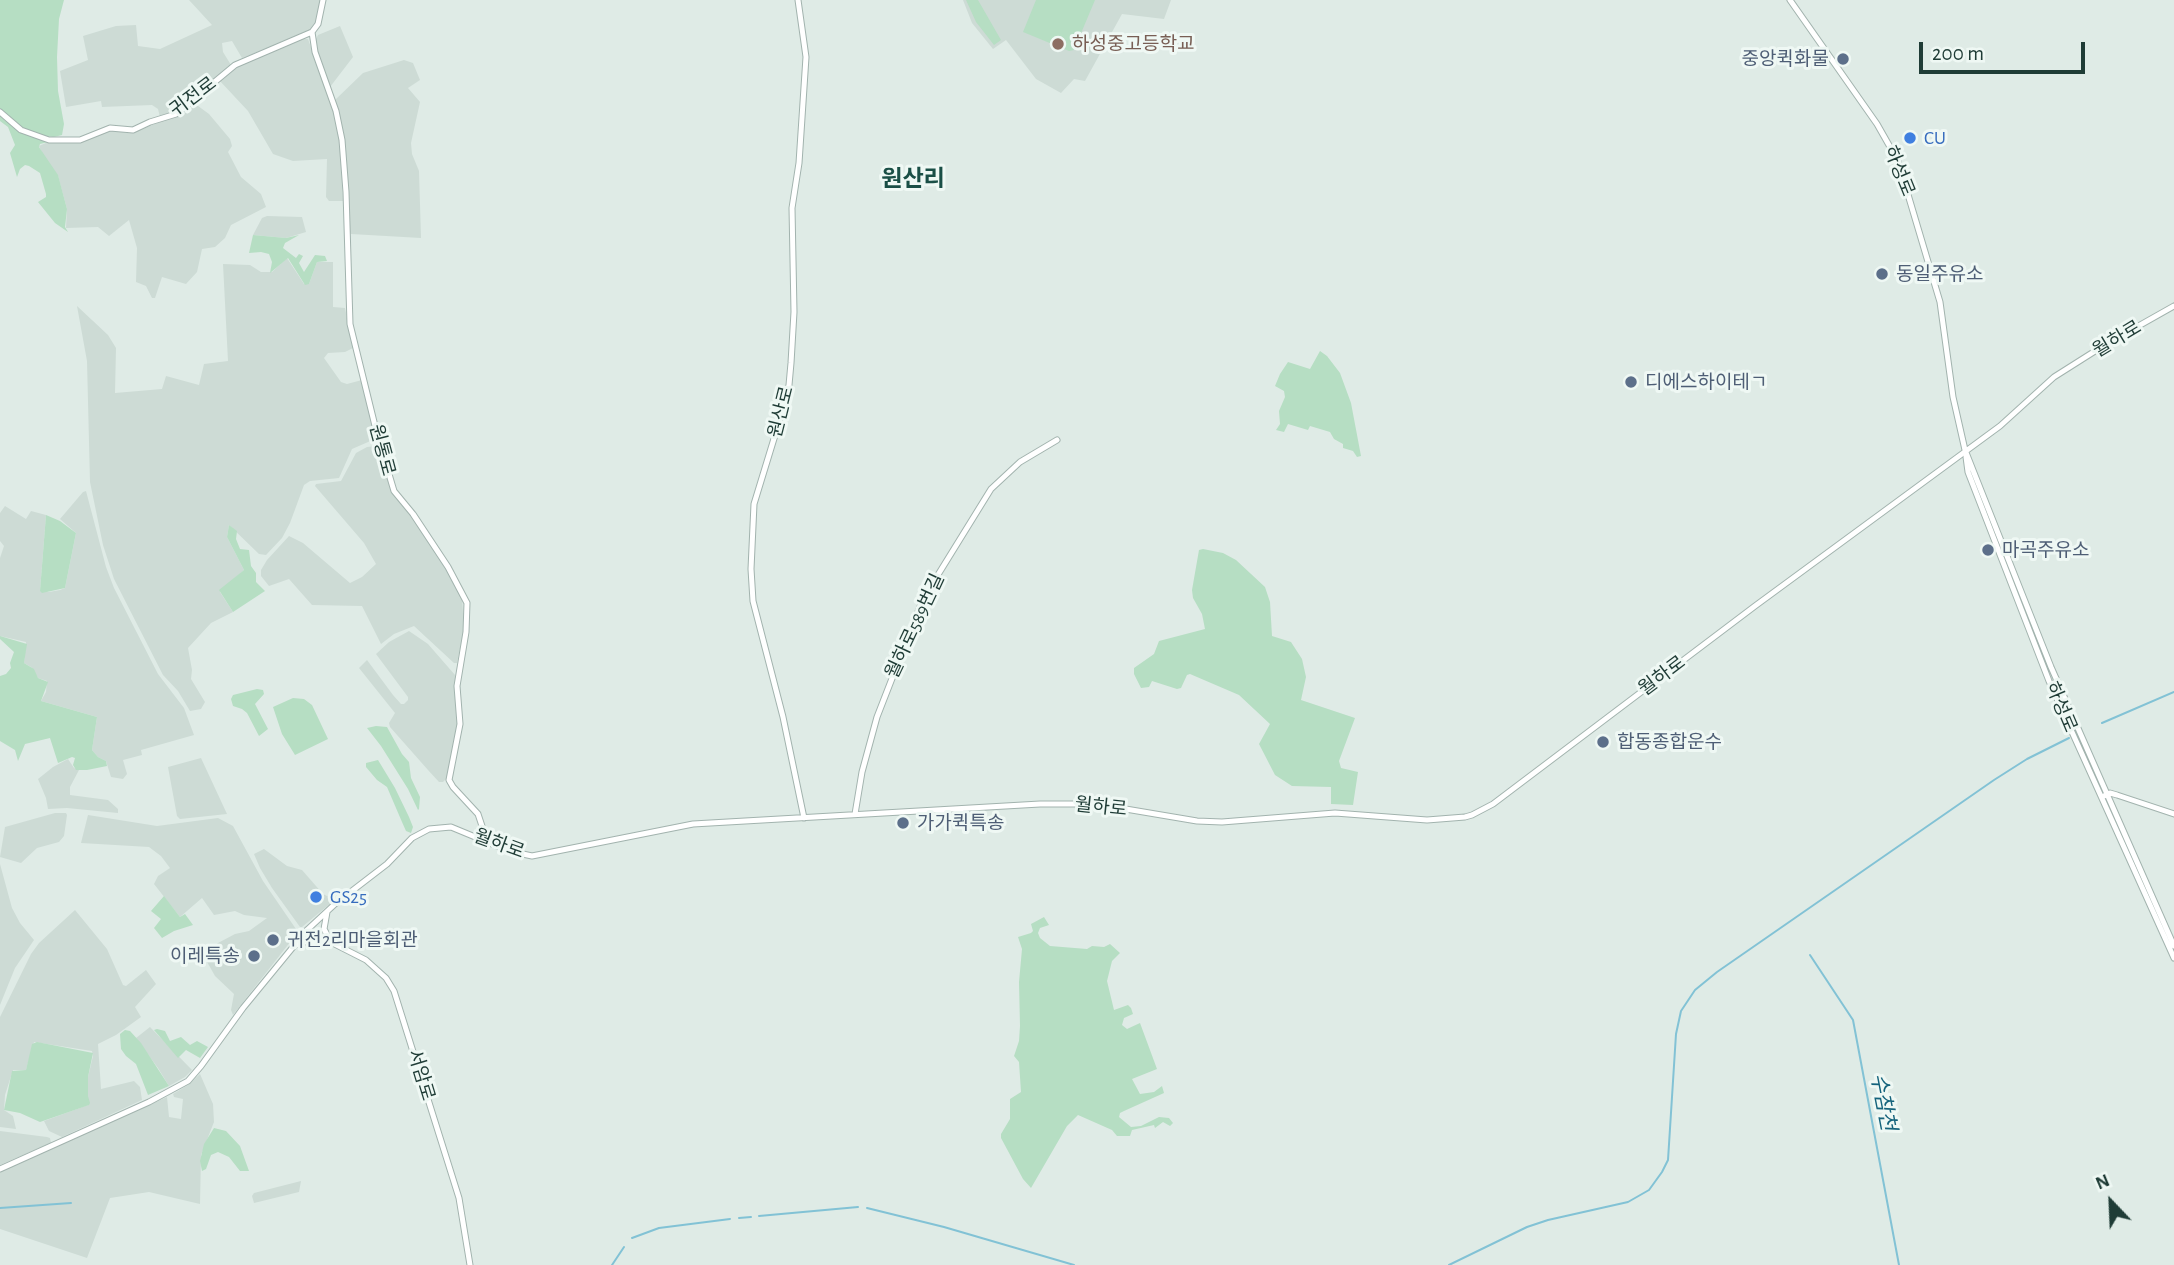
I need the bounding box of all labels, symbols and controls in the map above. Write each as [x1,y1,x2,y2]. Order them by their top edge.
scale bar [1922,28,2088,72]
place label: 하성중고등학교 [1072,33,1194,55]
marker: 하성중고등학교 [1050,36,1066,52]
text: 200 m [1932,43,1984,64]
place label: 중앙퀵화물 [1742,48,1829,70]
marker: 중앙퀵화물 [1835,51,1851,67]
street label: 귀전로 [165,72,221,122]
place label: CU [1924,127,1946,149]
marker: CU [1902,130,1918,146]
street label: 하성로 [1879,142,1919,200]
district label: 원산리 [881,165,945,193]
place label: 동일주유소 [1896,263,1983,285]
marker: 동일주유소 [1874,266,1890,282]
street label: 월하로 [2089,316,2145,362]
place label: 디에스하이테ㄱ [1645,371,1767,393]
marker: 디에스하이테ㄱ [1623,374,1639,390]
street label: 원산로 [764,384,798,440]
street label: 원통로 [364,422,400,478]
place label: 마곡주유소 [2002,539,2089,561]
marker: 마곡주유소 [1980,542,1996,558]
street label: 월하로589번길 [881,570,949,682]
street label: 월하로 [1634,651,1690,701]
street label: 하성로 [2040,678,2082,736]
place label: 합동종합운수 [1617,731,1722,753]
marker: 합동종합운수 [1595,734,1611,750]
street label: 월하로 [1074,793,1128,821]
place label: 가가퀵특송 [917,812,1004,834]
marker: 가가퀵특송 [895,815,911,831]
street label: 월하로 [470,824,528,864]
place label: GS25 [330,886,367,908]
marker: GS25 [308,889,324,905]
place label: 귀전2리마을회관 [287,929,418,951]
marker: 귀전2리마을회관 [265,932,281,948]
place label: 이레특송 [170,945,240,967]
marker: 이레특송 [246,948,262,964]
street label: 서암로 [402,1047,440,1103]
water label: 수참천 [1865,1071,1901,1133]
north arrow [2076,1167,2146,1237]
text: N [2093,1171,2112,1194]

